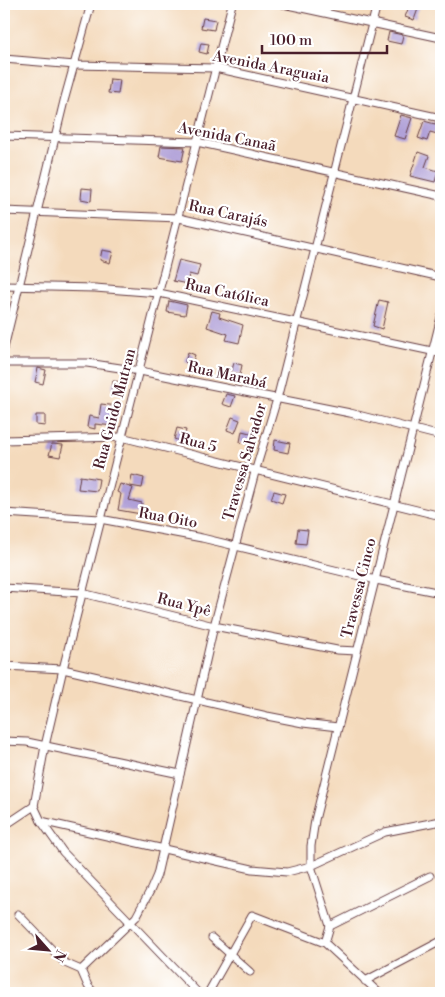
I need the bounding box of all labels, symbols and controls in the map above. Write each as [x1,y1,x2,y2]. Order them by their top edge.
scale bar [262,22,388,54]
text: 100 m [270,31,312,50]
street label: Avenida Araguaia [210,46,331,88]
street label: Avenida Canaã [175,118,278,156]
street label: Rua Carajás [187,196,269,232]
street label: Rua Católica [183,275,271,311]
street label: Rua Guido Mutran [90,346,140,471]
street label: Rua Marabá [186,357,269,393]
street label: Travessa Salvador [219,400,271,523]
street label: Rua 5 [177,429,219,457]
street label: Rua Oito [137,503,199,533]
street label: Travessa Cinco [337,536,381,640]
street label: Rua Ypê [155,589,213,621]
north arrow [22,924,72,974]
text: N [48,946,69,964]

